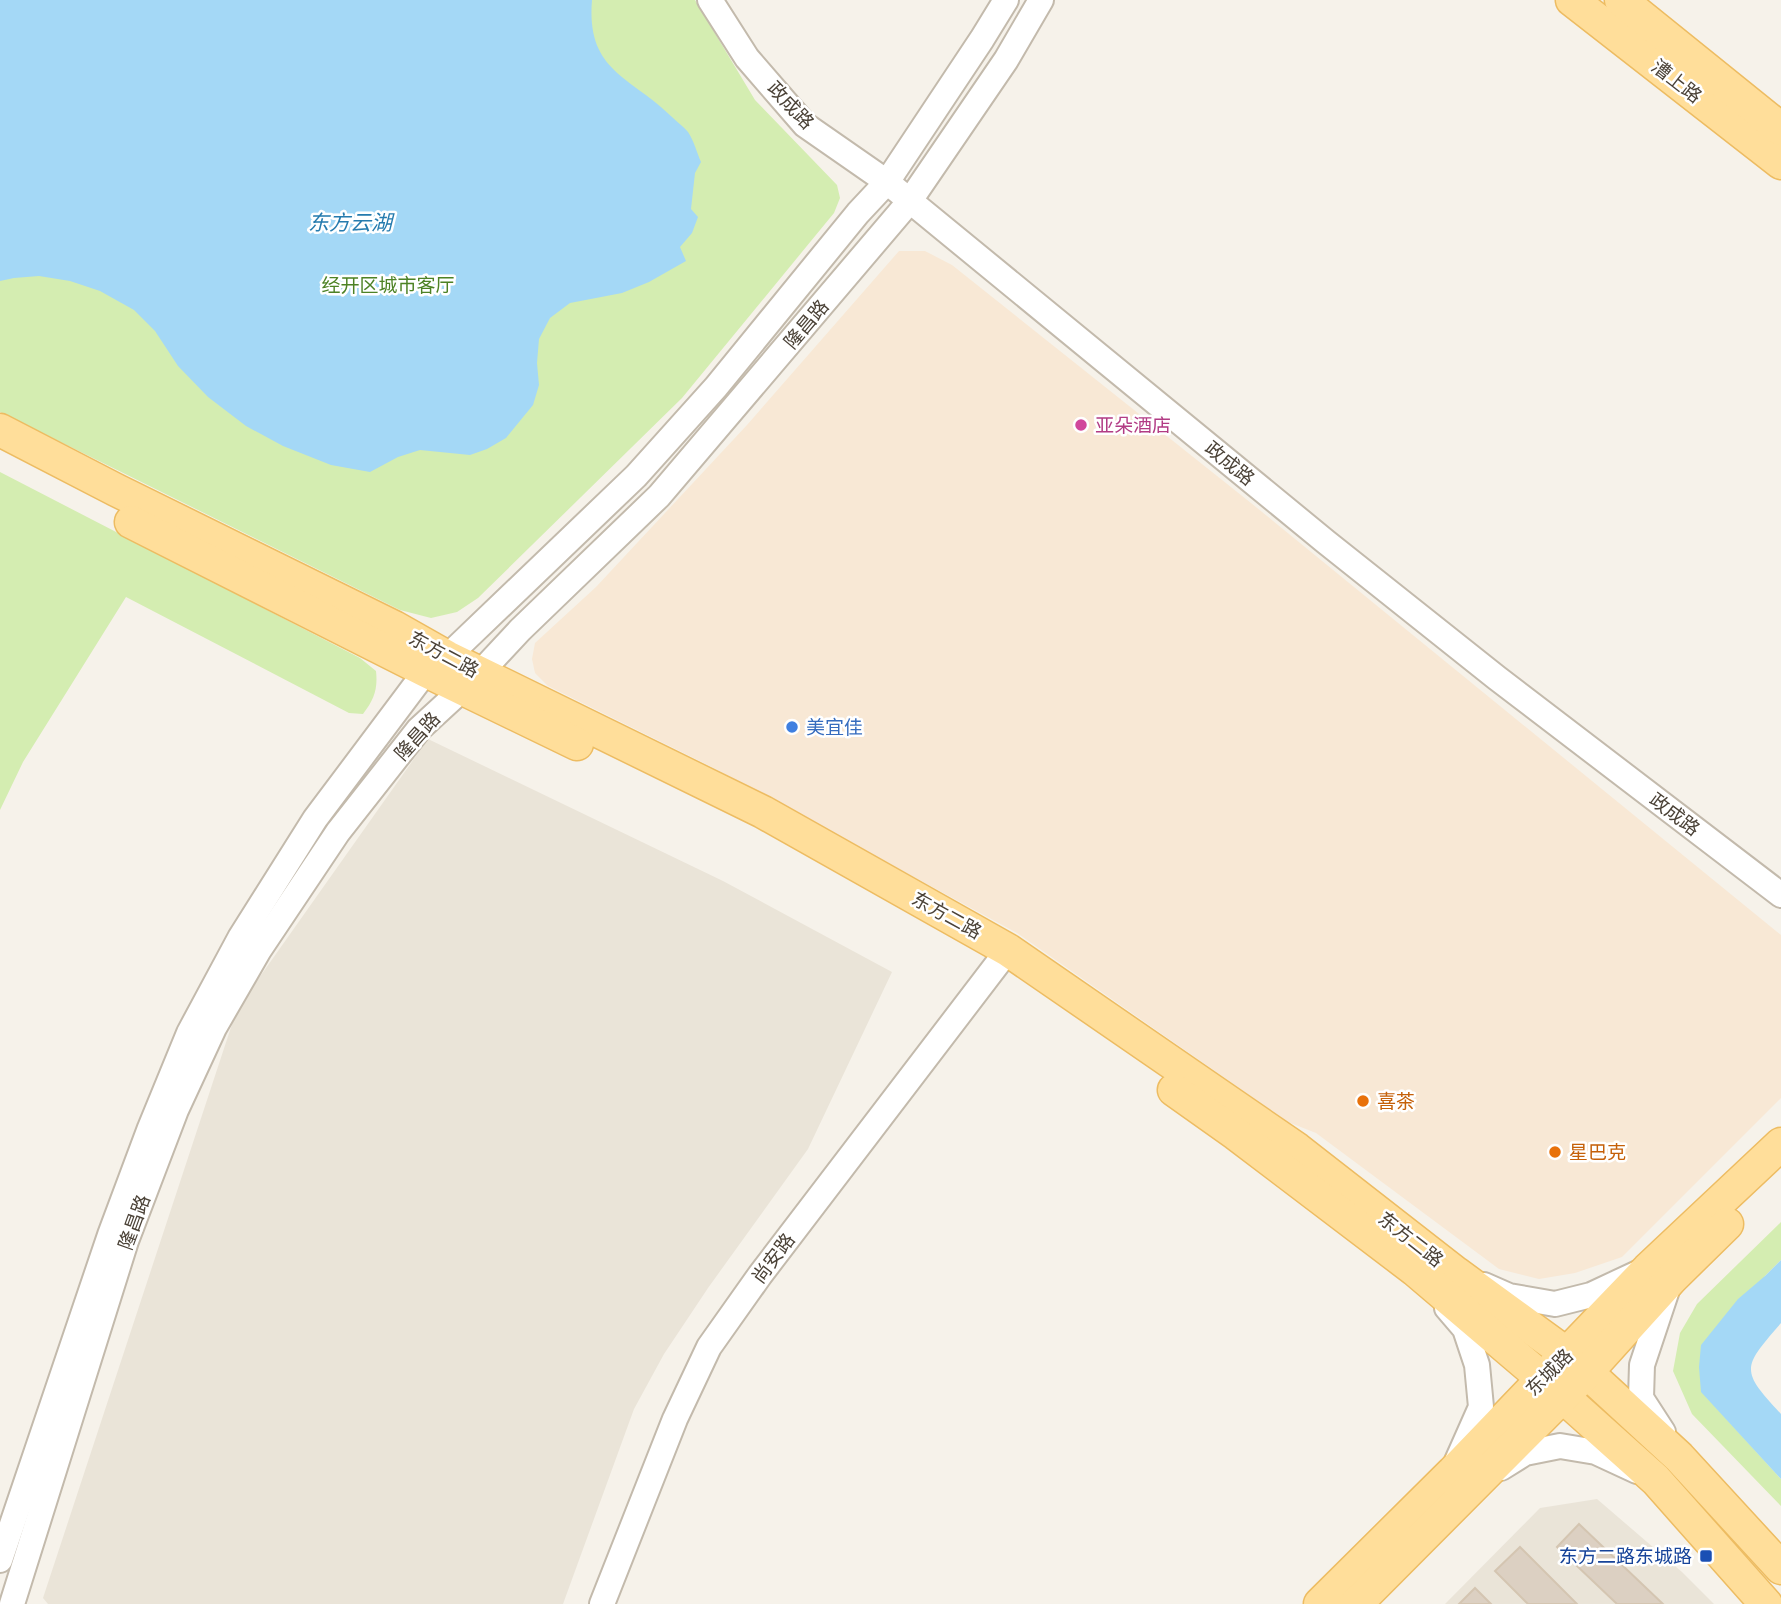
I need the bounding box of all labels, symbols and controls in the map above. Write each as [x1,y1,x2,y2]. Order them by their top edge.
street label: 漕上路 [1647,55,1706,108]
street label: 政成路 [763,77,819,134]
water label: 东方云湖 [308,211,395,235]
park label: 经开区城市客厅 [321,274,455,297]
street label: 隆昌路 [779,295,834,354]
place label: 亚朵酒店 [1095,414,1171,437]
marker: 亚朵酒店 [1073,417,1089,433]
street label: 政成路 [1200,437,1259,490]
street label: 东方二路 [405,626,483,682]
street label: 隆昌路 [390,707,445,765]
place label: 美宜佳 [806,716,863,739]
marker: 美宜佳 [784,719,800,735]
street label: 政成路 [1645,788,1704,841]
street label: 东方二路 [908,887,986,944]
place label: 喜茶 [1377,1090,1415,1113]
marker: 喜茶 [1355,1093,1371,1109]
place label: 星巴克 [1569,1141,1626,1164]
marker: 星巴克 [1547,1144,1563,1160]
street label: 隆昌路 [114,1191,155,1253]
street label: 东方二路 [1374,1207,1448,1272]
street label: 尚安路 [747,1229,800,1288]
street label: 东城路 [1521,1344,1578,1401]
place label: 东方二路东城路 [1559,1545,1692,1568]
marker: 东方二路东城路 [1698,1548,1714,1564]

